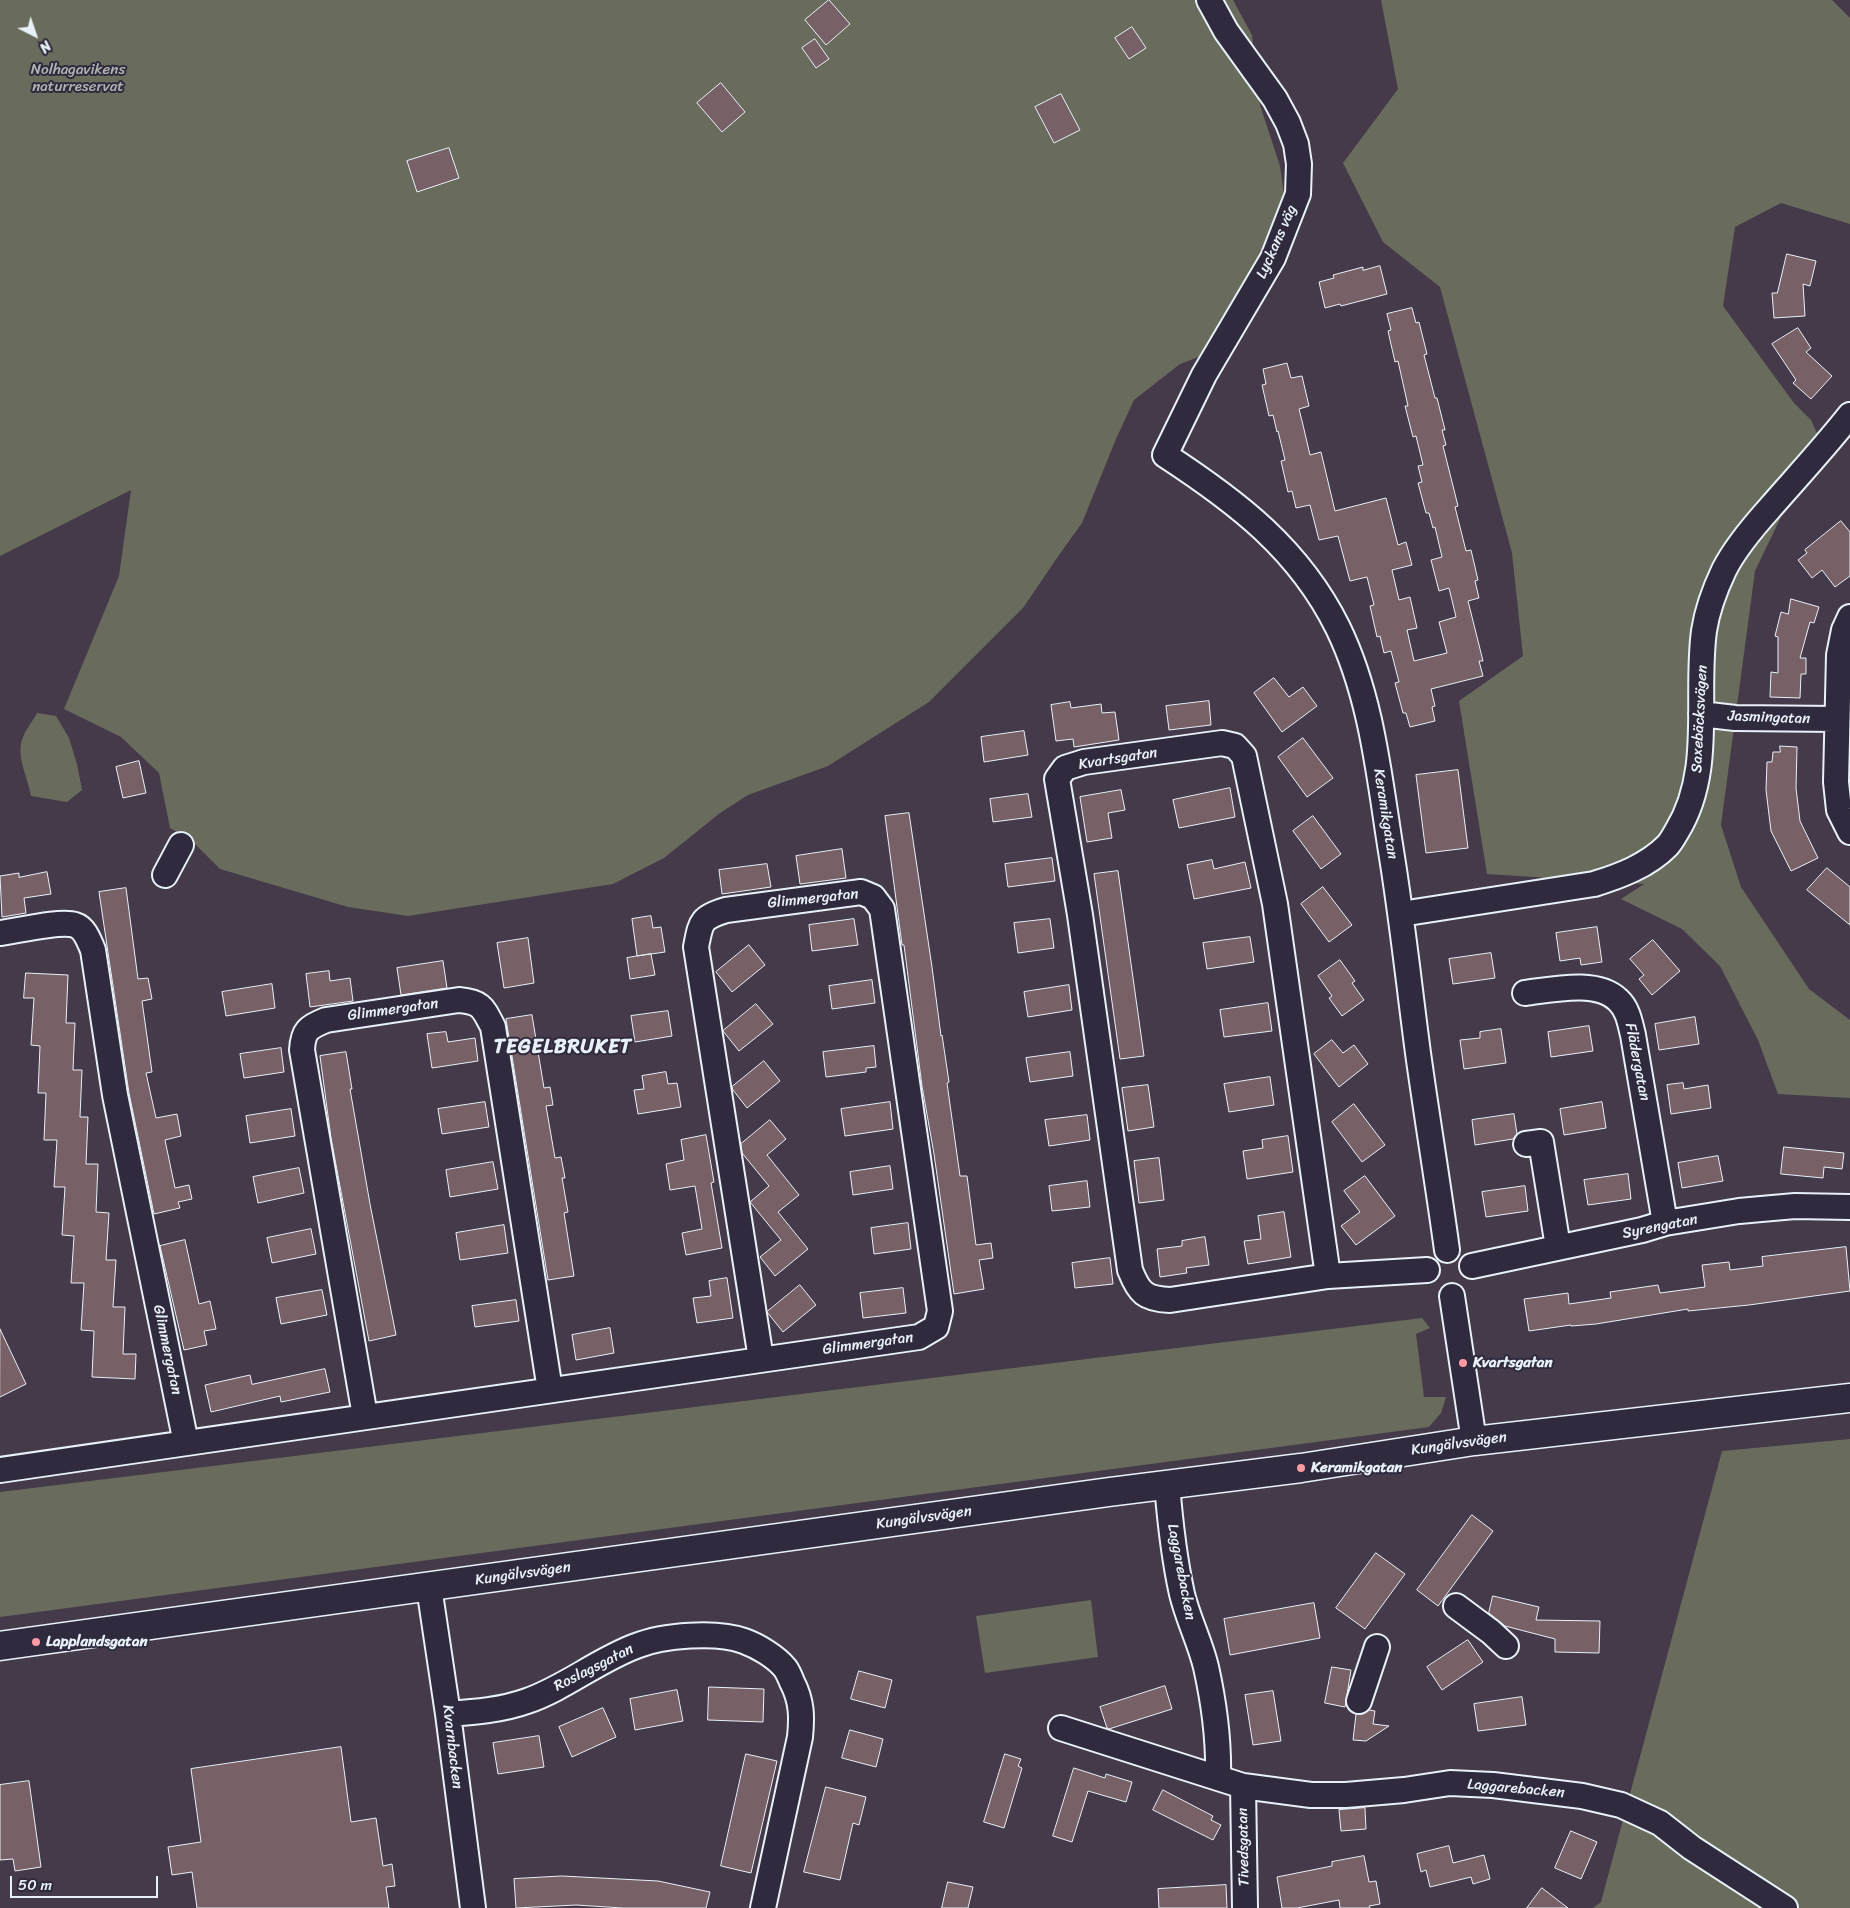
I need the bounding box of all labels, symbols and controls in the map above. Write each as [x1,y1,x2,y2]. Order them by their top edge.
north arrow [10,10,60,60]
text: N [33,34,57,59]
park label: Nolhagavikens naturreservat [31,61,125,96]
street label: Lyckans väg [1253,202,1301,282]
street label: Saxebäcksvägen [1688,665,1712,773]
street label: Jasmingatan [1727,708,1811,728]
street label: Kvartsgatan [1077,744,1159,774]
street label: Keramikgatan [1369,767,1401,861]
street label: Glimmergatan [767,885,859,913]
street label: Glimmergatan [346,995,440,1025]
street label: Flädergatan [1621,1021,1653,1103]
district label: TEGELBRUKET [493,1036,633,1060]
street label: Syrengatan [1621,1211,1699,1243]
street label: Glimmergatan [149,1303,185,1397]
street label: Glimmergatan [821,1329,915,1359]
place label: Kvartsgatan [1473,1354,1552,1372]
marker: Kvartsgatan [1457,1357,1469,1369]
street label: Kungälvsvägen [1410,1428,1508,1460]
place label: Keramikgatan [1311,1459,1402,1477]
marker: Keramikgatan [1295,1462,1307,1474]
street label: Kungälvsvägen [875,1502,973,1534]
street label: Laggarebacken [1163,1522,1199,1622]
street label: Kungälvsvägen [474,1558,572,1590]
place label: Lapplandsgatan [46,1633,148,1651]
marker: Lapplandsgatan [30,1636,42,1648]
street label: Roslagsgatan [551,1640,637,1696]
street label: Kvarnbacken [438,1704,466,1790]
street label: Laggarebacken [1467,1776,1565,1802]
street label: Tivedsgatan [1234,1808,1254,1886]
scale bar [12,1866,160,1898]
text: 50 m [18,1872,52,1898]

